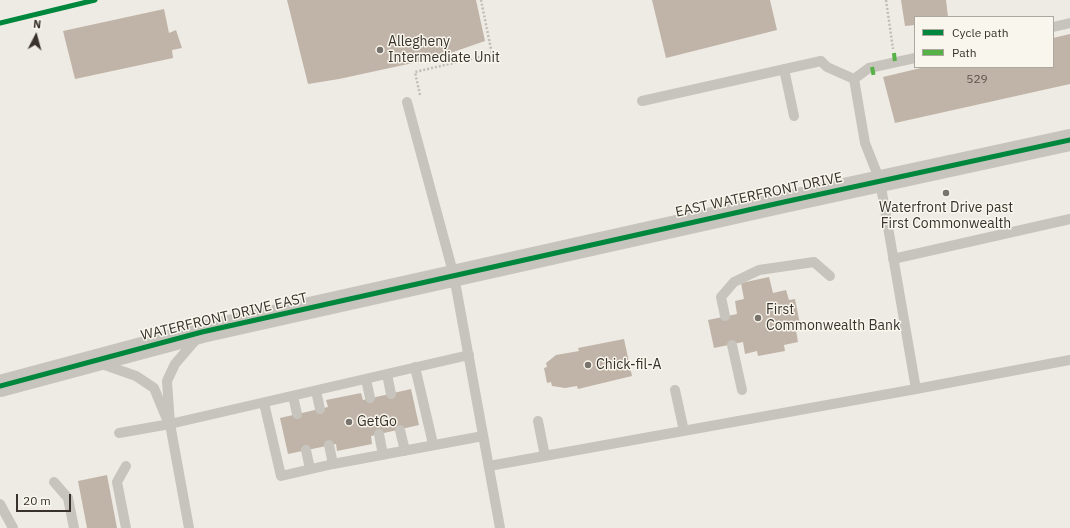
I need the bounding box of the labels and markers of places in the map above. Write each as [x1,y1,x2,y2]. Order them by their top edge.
place label: Allegheny Intermediate Unit [388,34,500,66]
marker: Allegheny Intermediate Unit [375,45,385,55]
marker: Waterfront Drive past First Commonwealth [941,188,951,198]
place label: Waterfront Drive past First Commonwealth [879,200,1013,232]
place label: First Commonwealth Bank [766,302,900,334]
marker: First Commonwealth Bank [753,313,763,323]
place label: Chick-fil-A [596,357,661,373]
marker: Chick-fil-A [583,360,593,370]
place label: GetGo [357,414,397,430]
marker: GetGo [344,417,354,427]

